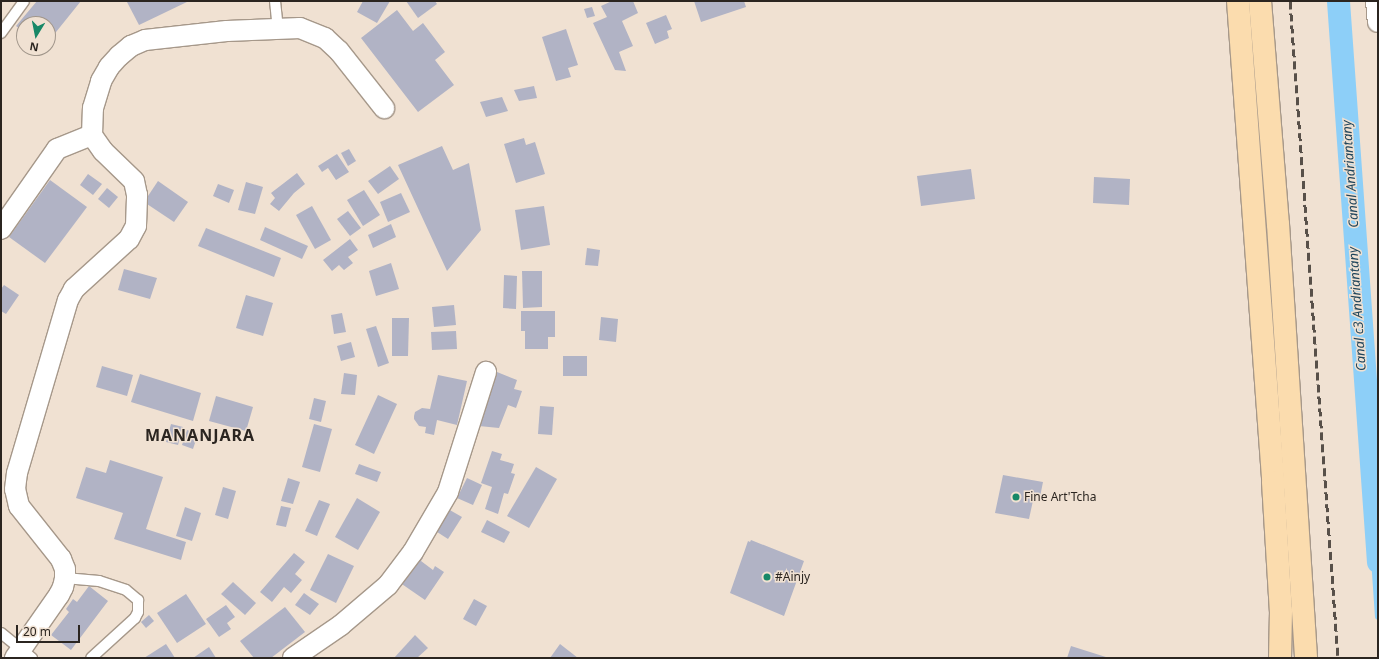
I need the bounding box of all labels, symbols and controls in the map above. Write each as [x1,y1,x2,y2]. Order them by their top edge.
north arrow [16,16,56,56]
text: N [28,39,40,55]
water label: Canal Andriantany [1338,120,1362,228]
water label: Canal c3 Andriantany [1345,247,1369,371]
district label: MANANJARA [145,425,255,445]
place label: Fine Art'Tcha [1024,490,1097,504]
marker: Fine Art'Tcha [1011,492,1021,502]
place label: #Ainjy [775,570,810,584]
marker: #Ainjy [762,572,772,582]
scale bar [18,617,82,643]
text: 20 m [23,623,51,640]

